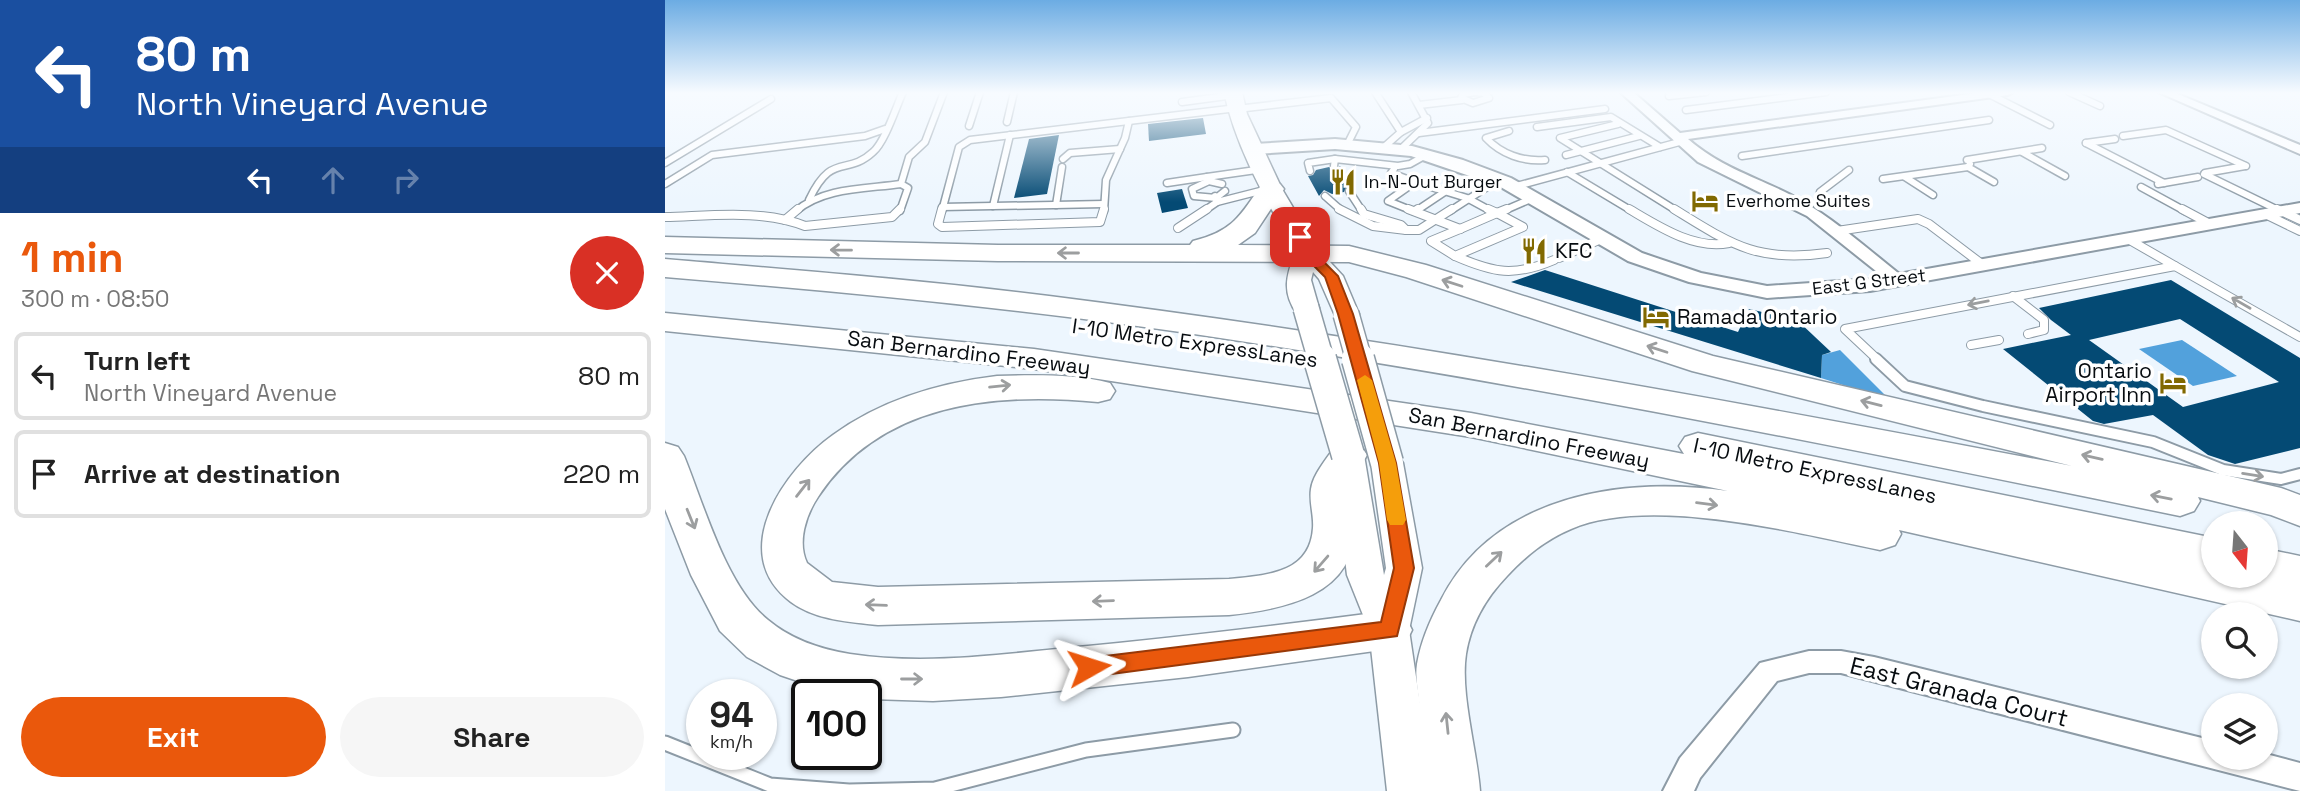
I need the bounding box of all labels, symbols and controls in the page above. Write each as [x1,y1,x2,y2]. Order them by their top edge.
text: 80 m [136,23,251,85]
icon: left [21,28,112,119]
text: North Vineyard Avenue [136,84,488,124]
icon: left [241,161,279,199]
icon: ahead [314,161,352,199]
icon: right [387,161,425,199]
restaurant icon: In-N-Out Burger [1328,167,1358,197]
place label: In-N-Out Burger [1364,170,1502,193]
hotel icon: Everhome Suites [1690,186,1720,216]
place label: Everhome Suites [1726,189,1870,212]
pin [1270,207,1330,267]
icon: arrive [1281,218,1319,256]
text: 1 min [21,231,124,284]
button: close [570,236,644,310]
restaurant icon: KFC [1519,236,1549,266]
place label: KFC [1555,237,1592,264]
one-way arrow [830,243,853,256]
one-way arrow [1057,246,1080,260]
street label: East G Street [1811,263,1927,300]
one-way arrow [1441,275,1463,288]
text: 300 m · 08:50 [21,284,170,314]
one-way arrow [2231,296,2251,310]
one-way arrow [1967,297,1990,310]
hotel icon: Ramada Ontario [1641,302,1671,332]
place label: Ramada Ontario [1677,303,1838,330]
street label: I-10 Metro ExpressLanes [1070,312,1320,373]
street label: San Bernardino Freeway [846,324,1092,381]
one-way arrow [1647,341,1669,354]
text: Turn left [84,344,191,378]
icon: left [25,357,63,395]
place label: Ontario Airport Inn [2045,357,2152,408]
text: 80 m [578,359,640,393]
hotel icon: Ontario Airport Inn [2158,368,2188,398]
text: North Vineyard Avenue [84,378,337,408]
one-way arrow [988,379,1010,392]
one-way arrow [1860,396,1883,410]
street label: San Bernardino Freeway [1406,401,1652,474]
street label: I-10 Metro ExpressLanes [1691,432,1939,509]
one-way arrow [2081,449,2104,463]
icon: arrive [25,455,63,493]
text: Arrive at destination [84,457,341,491]
text: 220 m [563,457,640,491]
one-way arrow [2241,469,2264,482]
one-way arrow [796,479,811,497]
one-way arrow [2150,490,2173,504]
one-way arrow [1695,498,1718,511]
one-way arrow [685,508,698,530]
north arrow [2201,511,2279,588]
map controls [2201,511,2278,770]
one-way arrow [1485,551,1503,568]
one-way arrow [1313,555,1329,573]
one-way arrow [1092,594,1115,607]
one-way arrow [864,599,887,612]
button: search [2201,602,2278,679]
position arrow [1052,630,1126,704]
street label: East Granada Court [1847,649,2071,734]
one-way arrow [901,672,924,686]
speed limit sign: 100 [791,679,882,770]
text: 94 [710,693,753,737]
button: layers [2201,693,2278,770]
button: Exit [21,697,326,777]
button: Share [340,697,644,777]
one-way arrow [1440,712,1453,735]
text: km/h [710,730,753,753]

